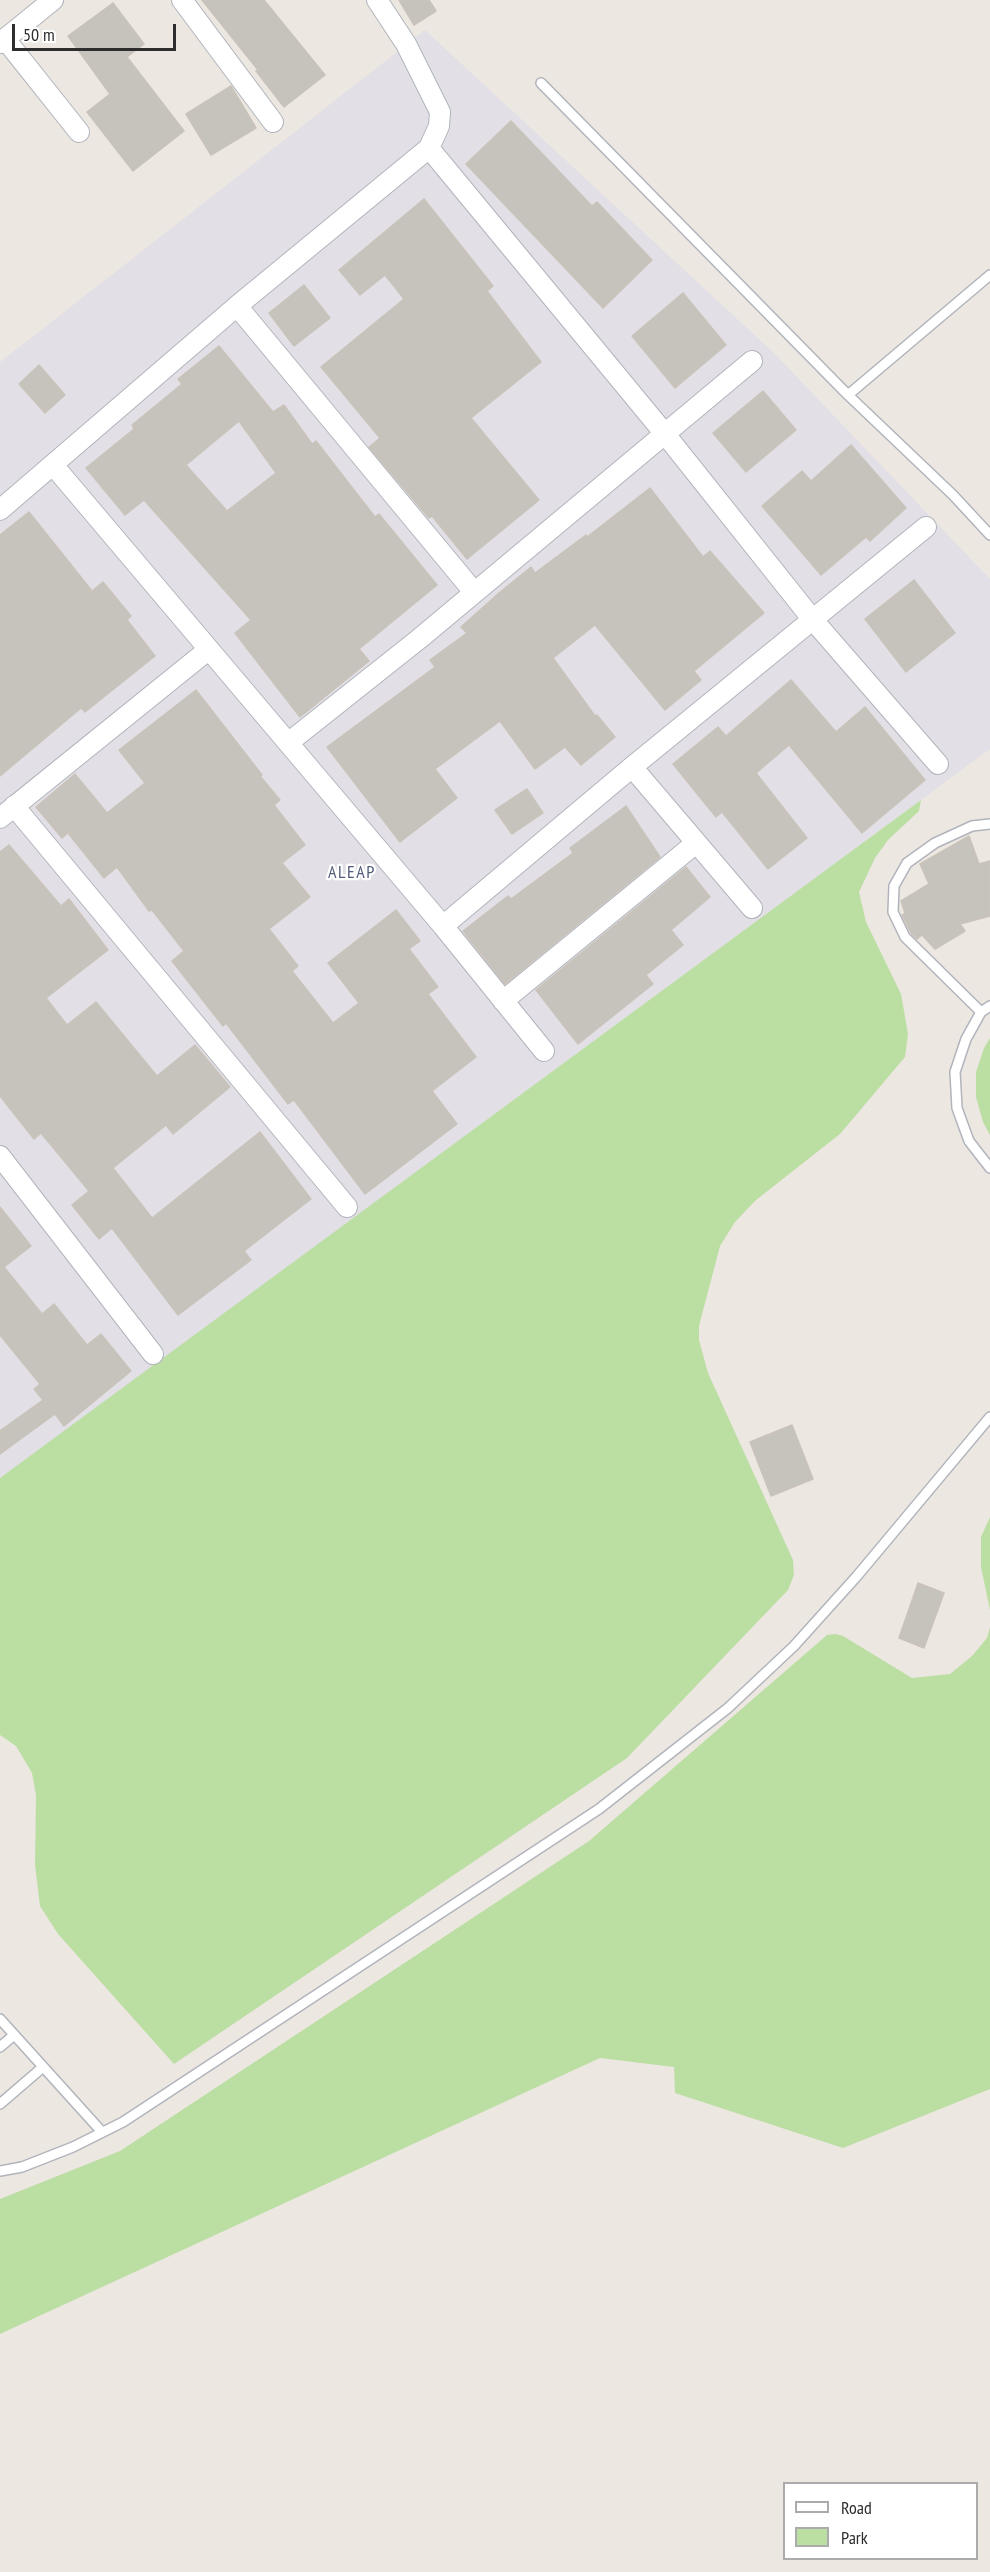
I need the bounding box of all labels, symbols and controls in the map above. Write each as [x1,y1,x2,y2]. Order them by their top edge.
scale bar [15,12,178,50]
text: 50 m [23,23,55,46]
district label: ALEAP [328,862,376,884]
legend [783,2482,978,2560]
text: Road [841,2496,872,2519]
text: Park [841,2526,868,2549]

